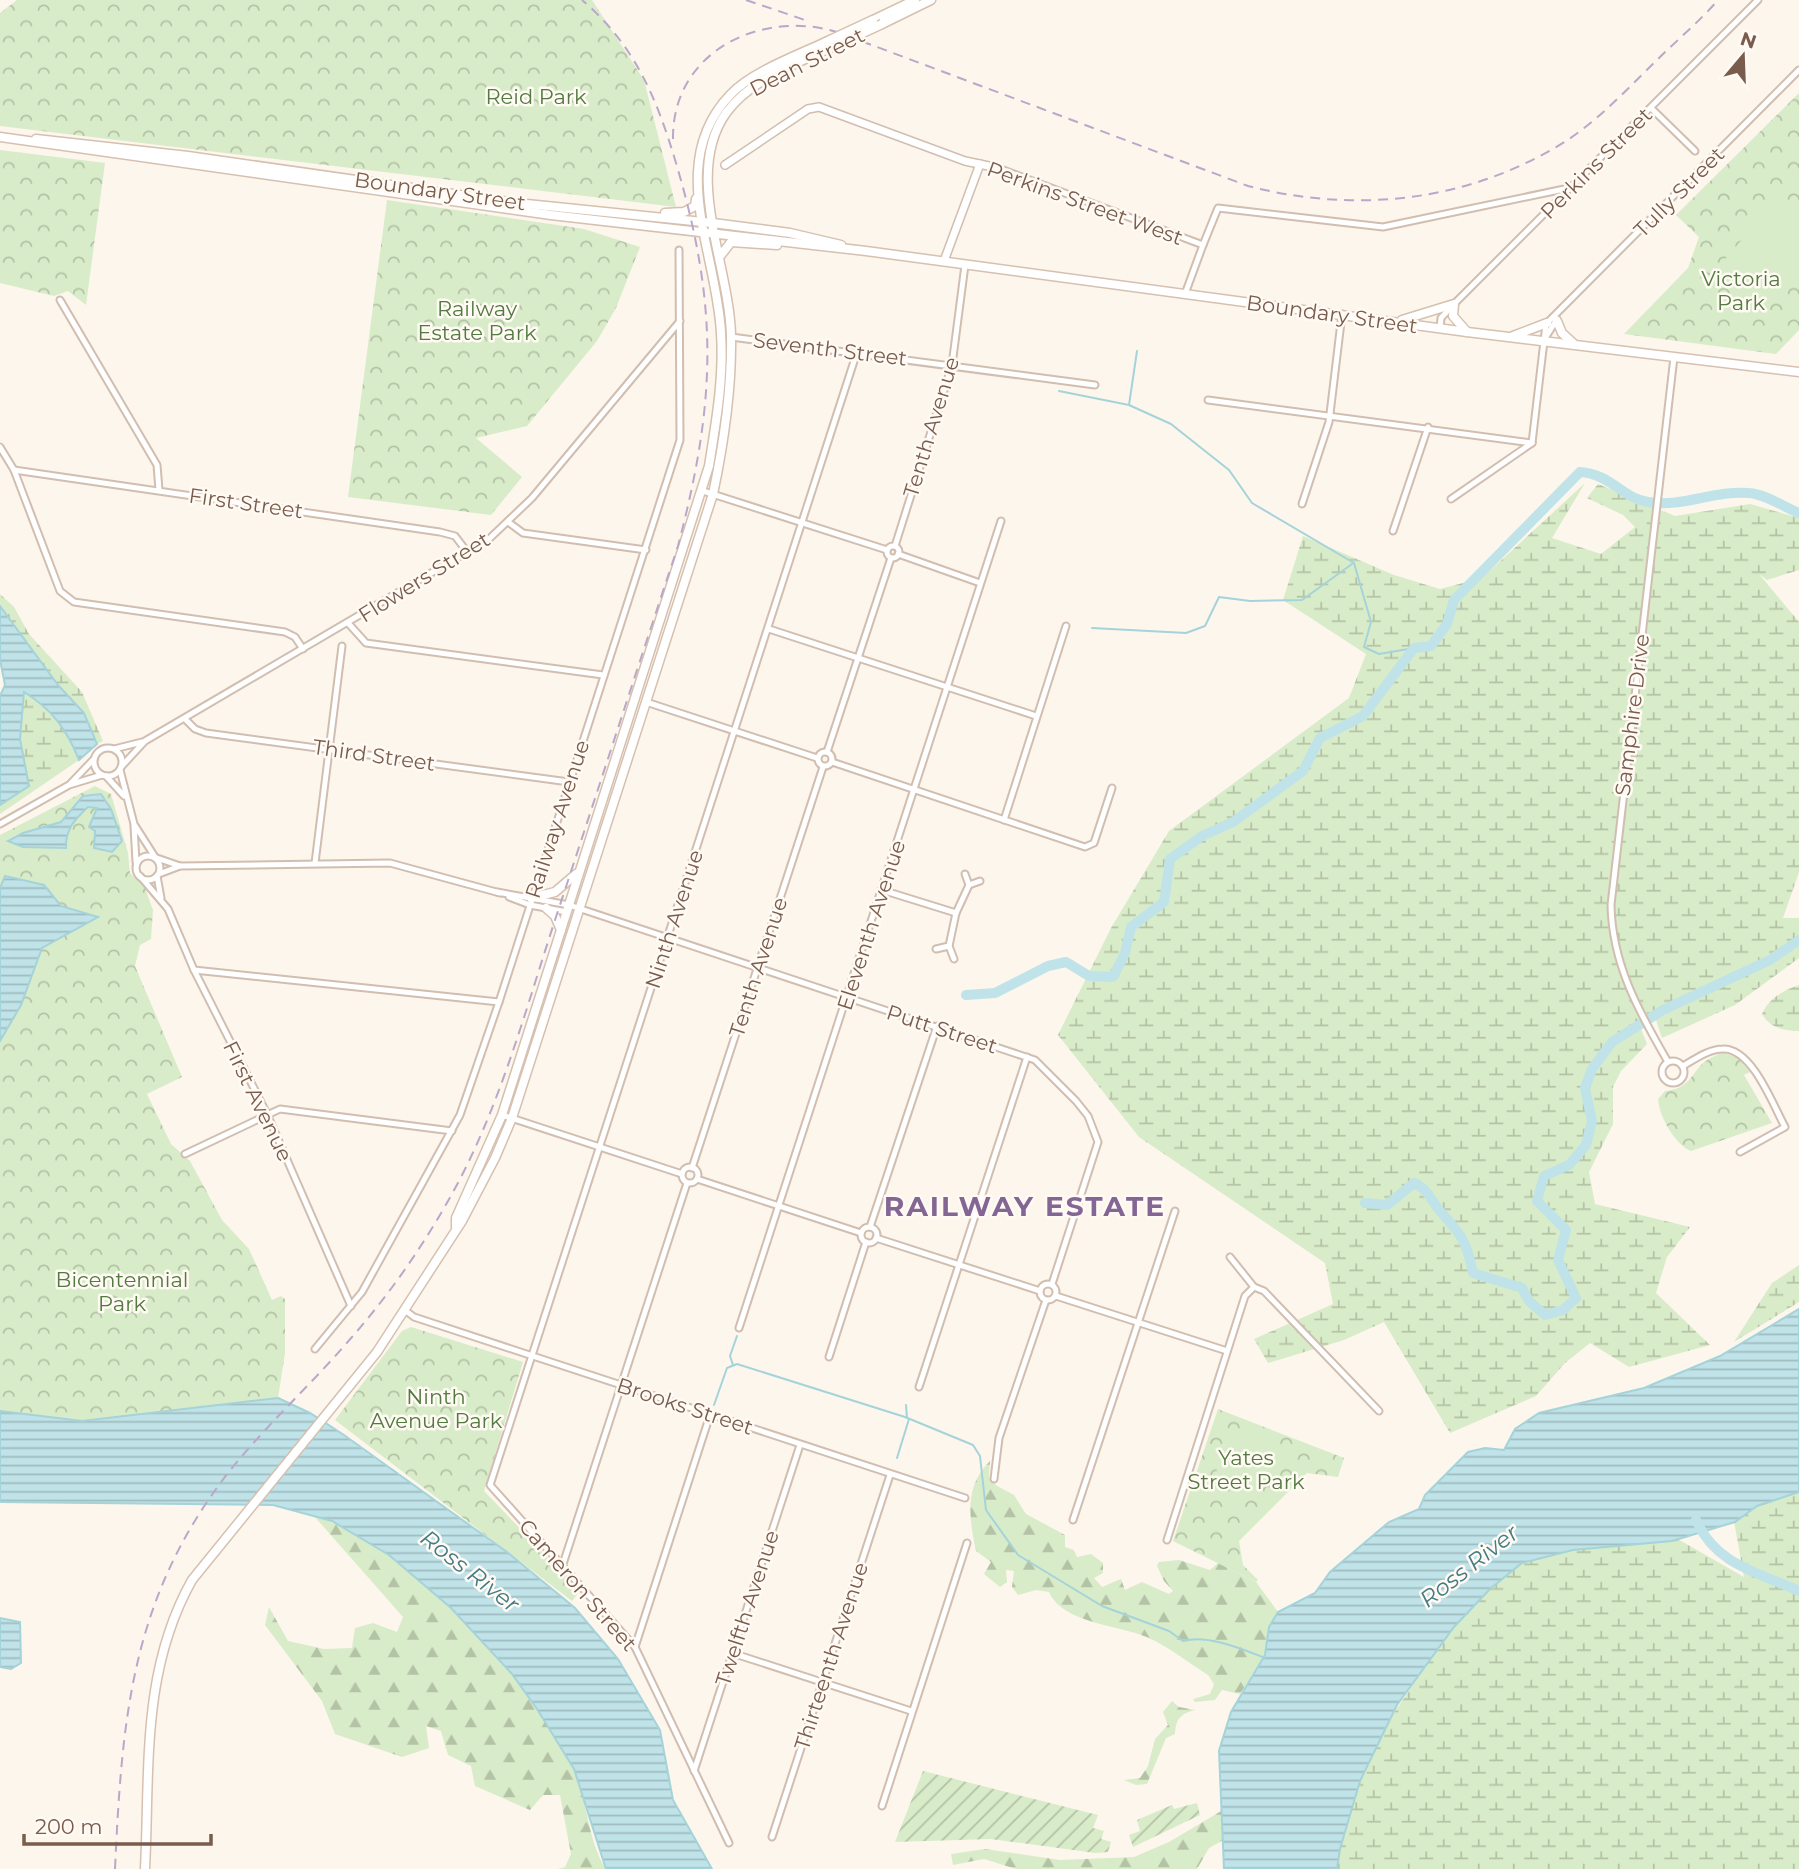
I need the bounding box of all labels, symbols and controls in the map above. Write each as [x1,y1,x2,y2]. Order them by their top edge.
north arrow [1708,21,1778,91]
street label: Dean Street [746,22,868,102]
text: N [1737,27,1759,54]
park label: Reid Park [485,84,587,109]
street label: Perkins Street [1535,102,1657,224]
street label: Tully Street [1629,142,1729,242]
street label: Perkins Street West [984,156,1186,250]
street label: Boundary Street [353,167,527,215]
park label: Victoria Park [1701,266,1781,315]
street label: Boundary Street [1245,290,1419,338]
park label: Railway Estate Park [418,296,537,345]
street label: Seventh Street [752,327,908,371]
street label: Tenth Avenue [898,354,964,500]
street label: First Street [187,483,305,523]
street label: Flowers Street [354,527,494,627]
street label: Samphire Drive [1610,633,1654,797]
street label: Third Street [311,734,437,776]
street label: Railway Avenue [520,737,594,901]
street label: Eleventh Avenue [832,837,910,1013]
street label: Ninth Avenue [640,846,708,992]
street label: Tenth Avenue [724,894,792,1040]
street label: Putt Street [883,999,1001,1059]
street label: First Avenue [218,1037,298,1165]
district label: RAILWAY ESTATE [884,1189,1166,1223]
park label: Bicentennial Park [56,1267,188,1316]
street label: Brooks Street [614,1372,756,1440]
park label: Ninth Avenue Park [370,1384,503,1433]
park label: Yates Street Park [1188,1445,1305,1494]
street label: Cameron Street [514,1514,642,1656]
water label: Ross River [1414,1518,1525,1613]
water label: Ross River [415,1524,526,1619]
street label: Twelfth Avenue [710,1527,784,1689]
street label: Thirteenth Avenue [789,1559,873,1753]
scale bar [24,1802,212,1846]
text: 200 m [35,1814,102,1839]

